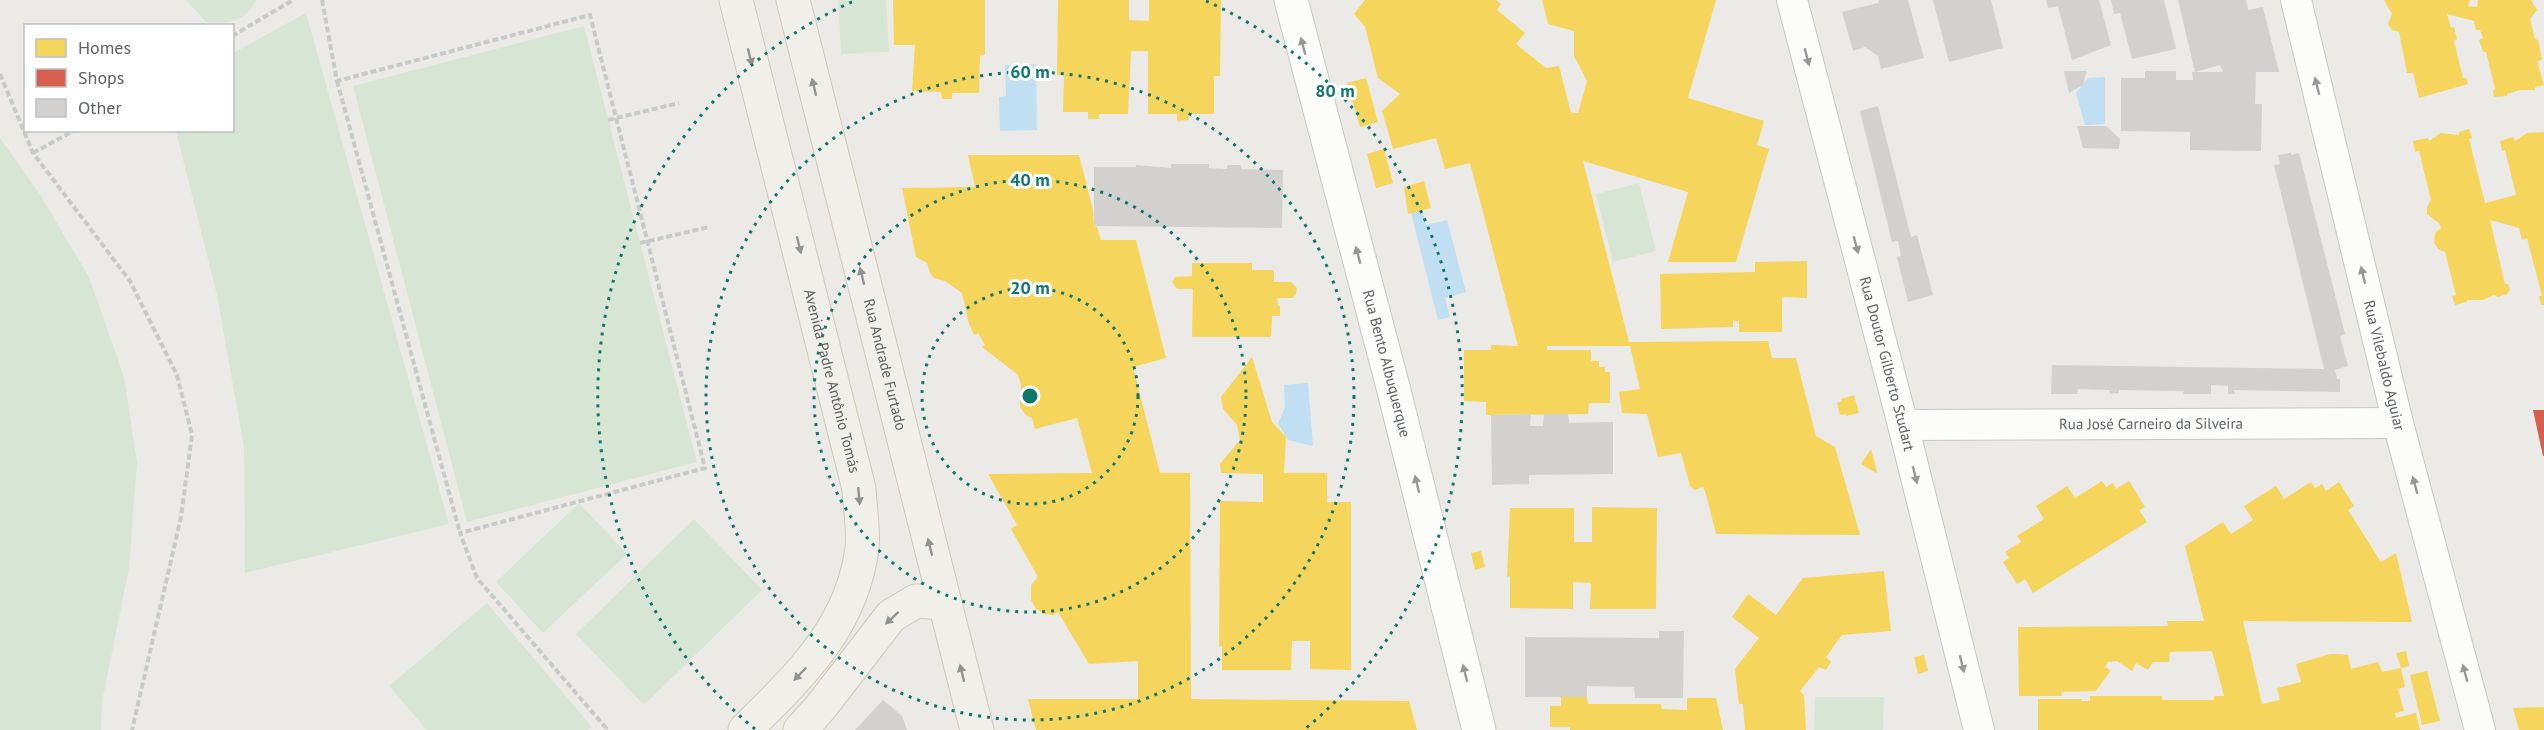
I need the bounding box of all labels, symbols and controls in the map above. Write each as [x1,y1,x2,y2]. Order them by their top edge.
legend [24,24,234,132]
text: Homes [78,36,131,59]
one-way arrow [1297,37,1307,55]
one-way arrow [746,47,756,66]
one-way arrow [1802,47,1812,66]
text: 60 m [1010,60,1050,83]
text: Shops [78,66,124,89]
one-way arrow [2311,77,2321,95]
one-way arrow [809,78,819,96]
text: 80 m [1315,79,1355,102]
text: Other [78,96,122,119]
text: 40 m [1010,168,1050,191]
one-way arrow [1852,236,1861,254]
one-way arrow [795,237,804,255]
one-way arrow [1352,246,1362,264]
one-way arrow [2357,266,2367,285]
one-way arrow [856,267,866,285]
street label: Rua Doutor Gilberto Studart [1856,274,1919,453]
text: 20 m [1010,276,1050,299]
street label: Avenida Padre Antônio Tomás [800,287,865,475]
street label: Rua Bento Albuquerque [1359,288,1415,439]
street label: Rua Andrade Furtado [860,297,911,432]
street label: Rua Vilebaldo Aguiar [2360,298,2410,433]
centre of rings [1020,386,1040,406]
street label: Rua José Carneiro da Silveira [2059,414,2243,433]
one-way arrow [1911,466,1921,484]
one-way arrow [1412,475,1422,493]
one-way arrow [2410,476,2419,494]
one-way arrow [855,487,864,506]
one-way arrow [924,538,934,556]
one-way arrow [884,611,899,625]
one-way arrow [1958,655,1968,673]
one-way arrow [957,664,966,682]
one-way arrow [1459,664,1469,682]
one-way arrow [2460,664,2469,682]
one-way arrow [794,667,808,681]

